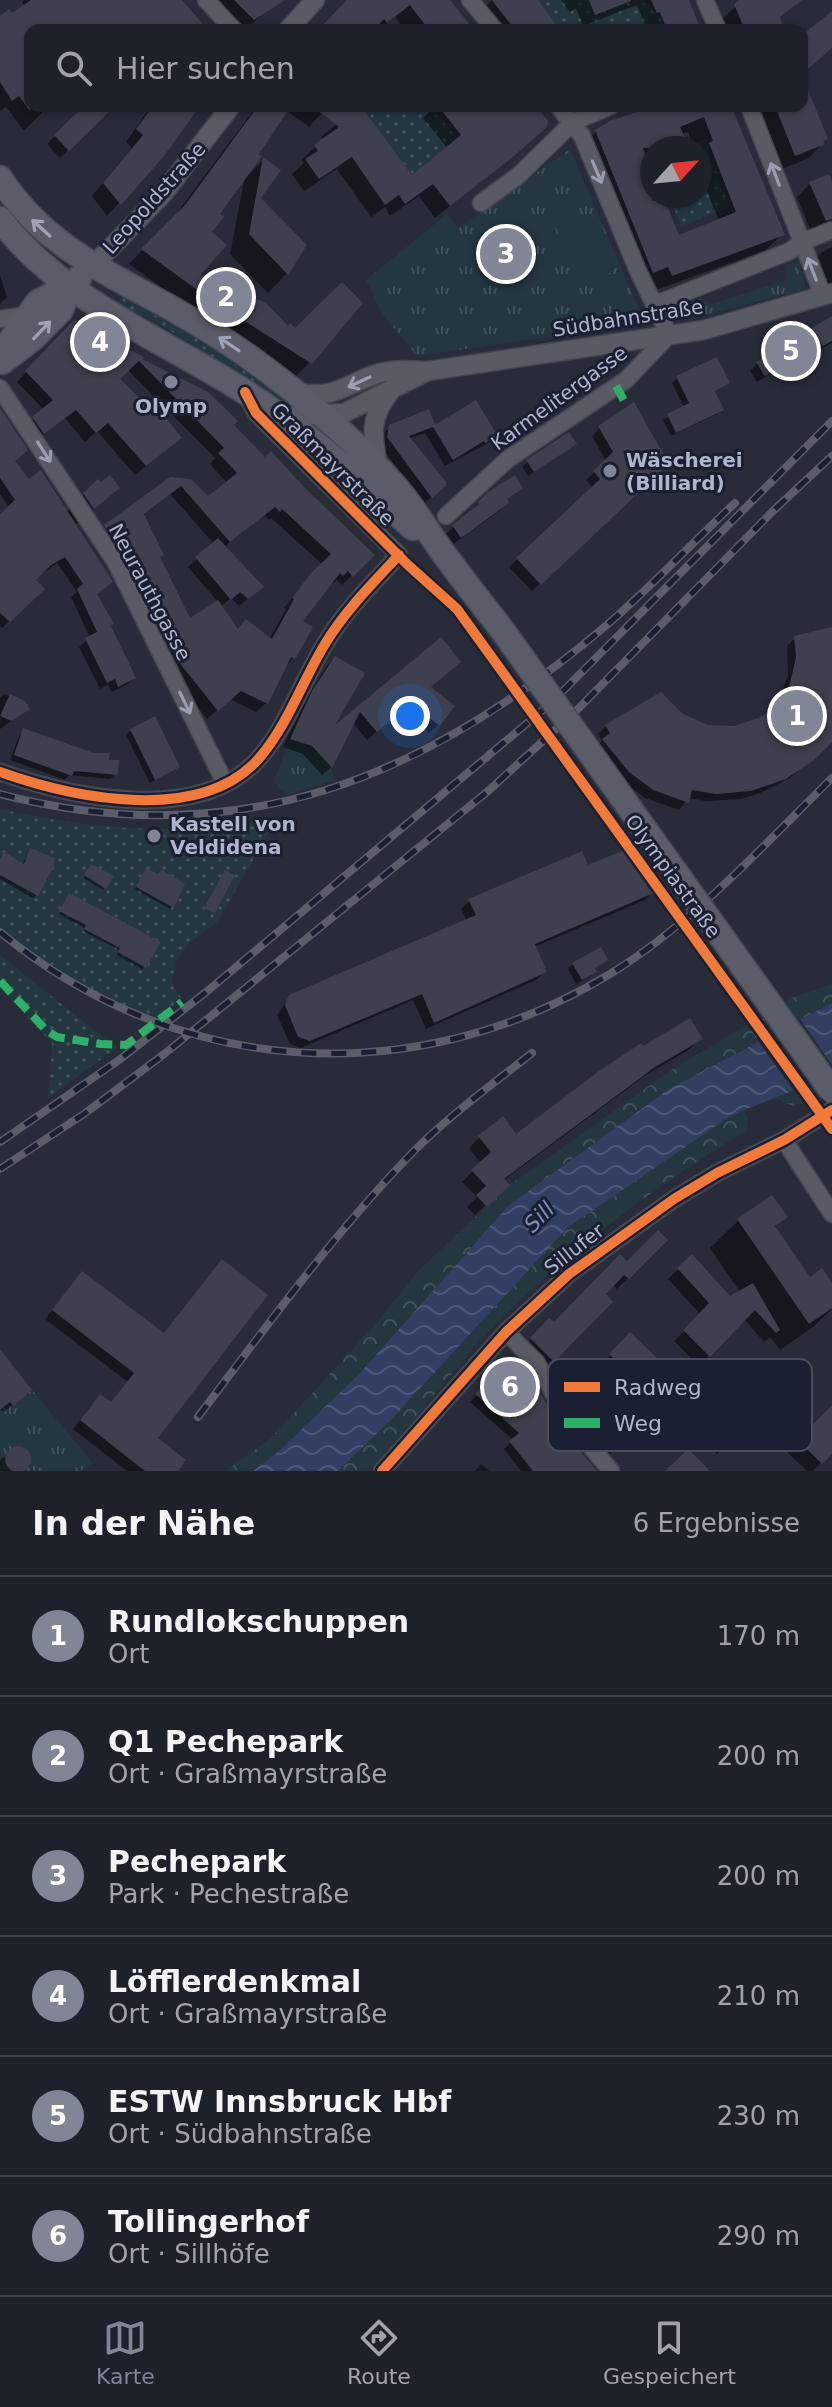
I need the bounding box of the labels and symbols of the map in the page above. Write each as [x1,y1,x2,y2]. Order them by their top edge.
north arrow [640,136,712,208]
street label: Leopoldstraße [98,137,210,259]
one-way arrow [591,159,606,184]
one-way arrow [767,162,781,187]
one-way arrow [31,218,51,237]
pin: 3 [480,224,532,284]
one-way arrow [804,257,819,282]
pin: 2 [200,267,252,327]
street label: Südbahnstraße [551,294,705,342]
pin: 4 [74,312,126,372]
one-way arrow [32,320,51,340]
pin: 5 [765,321,817,381]
one-way arrow [218,336,240,352]
street label: Karmelitergasse [486,341,632,455]
marker: Olymp [162,373,180,391]
one-way arrow [348,375,372,390]
place label: Olymp [135,394,207,418]
street label: Graßmayrstraße [267,398,399,530]
one-way arrow [36,441,52,463]
place label: Wäscherei (Billiard) [626,448,743,495]
marker: Wäscherei (Billiard) [601,462,619,480]
street label: Neurauthgasse [104,519,196,665]
pin: 1 [771,686,823,746]
one-way arrow [178,690,193,714]
your location [390,696,430,736]
street label: Olympiastraße [620,810,726,942]
place label: Kastell von Veldidena [170,812,296,859]
marker: Kastell von Veldidena [145,827,163,845]
water label: Sill [519,1197,559,1237]
street label: Sillufer [539,1218,609,1280]
pin: 6 [484,1357,536,1417]
legend [548,1359,812,1451]
text: Radweg [614,1375,702,1400]
text: Weg [614,1411,662,1436]

